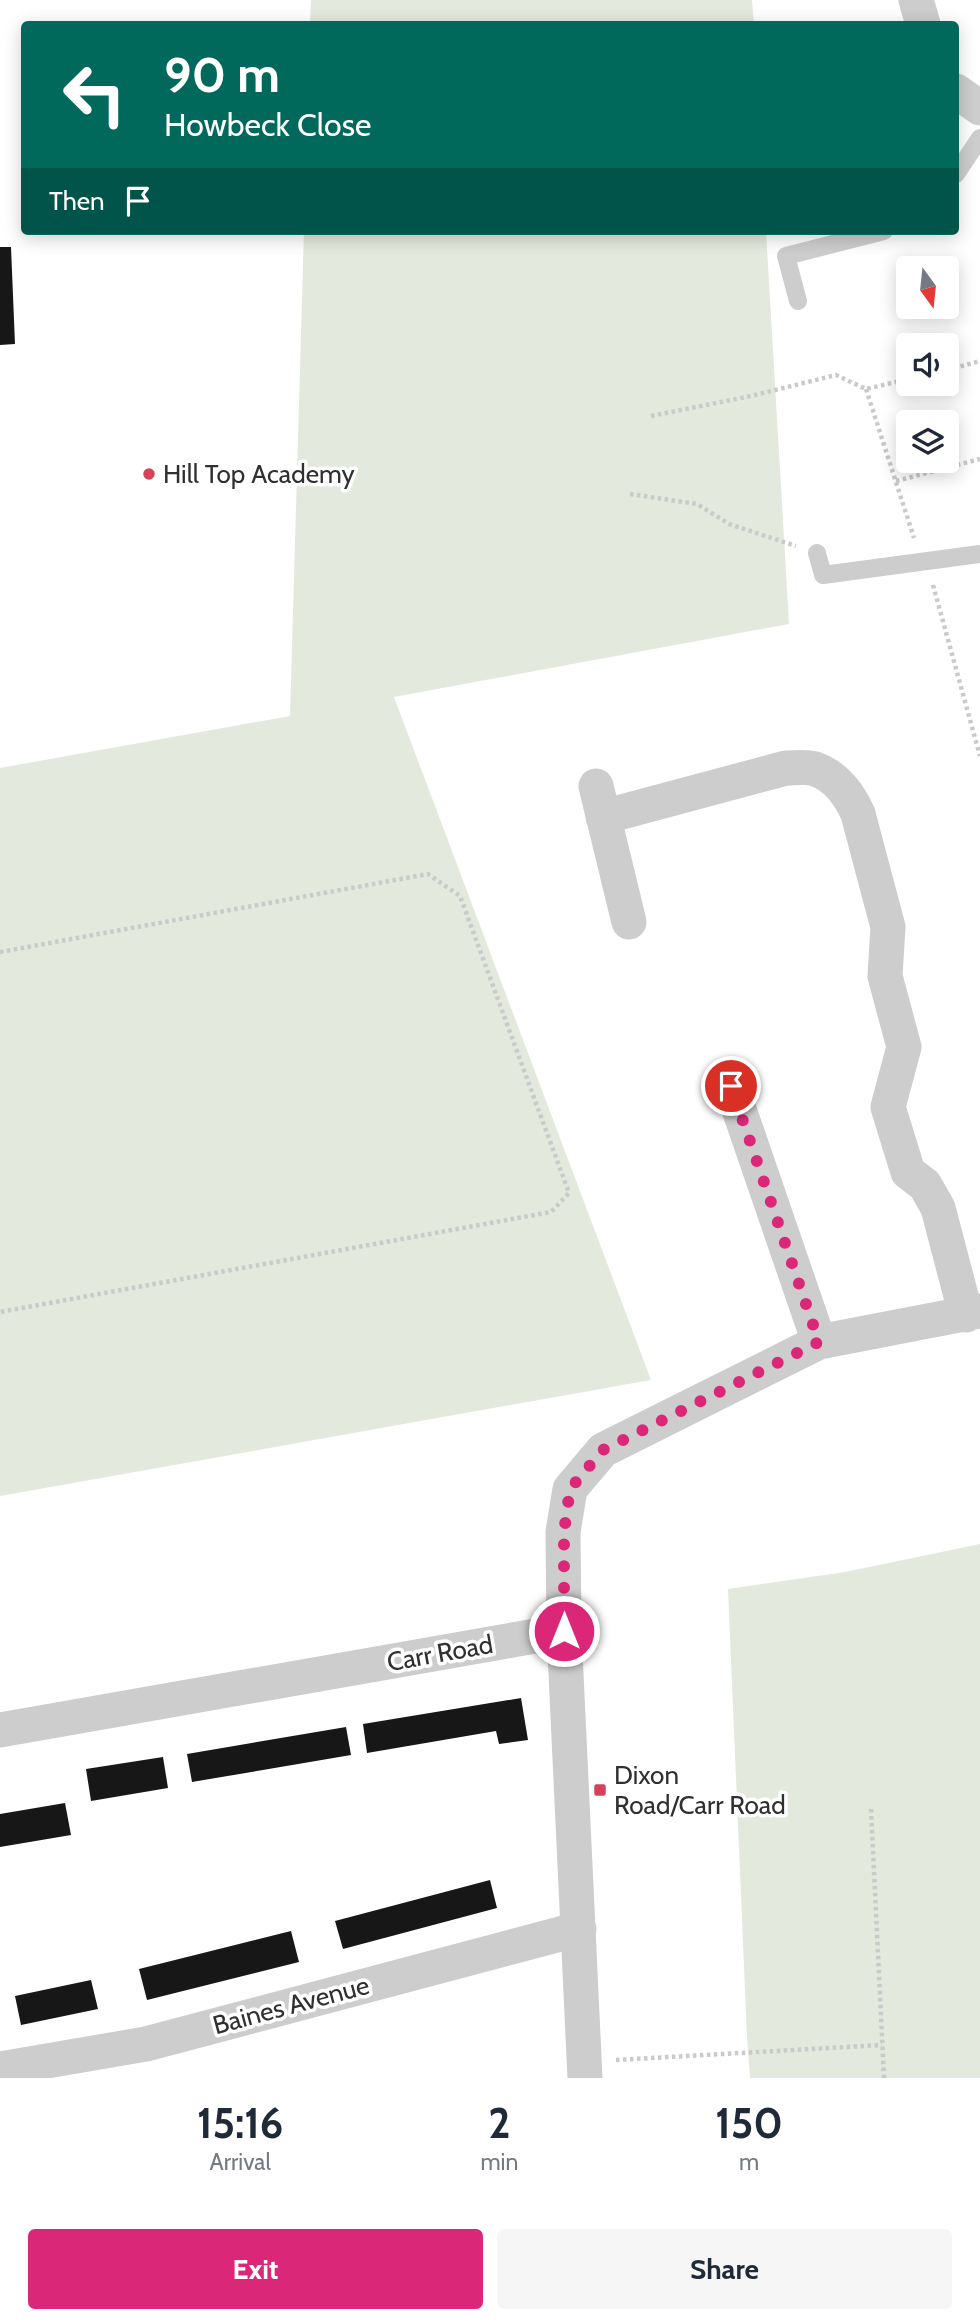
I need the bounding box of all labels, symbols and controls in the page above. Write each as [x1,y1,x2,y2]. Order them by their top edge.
text: 90 m [164,45,280,104]
icon: left [49,49,140,140]
text: Howbeck Close [164,105,371,144]
icon: arrive [119,182,157,220]
text: Then [49,185,105,217]
north arrow [896,256,959,318]
map controls [896,256,959,473]
button: sound [896,333,959,396]
button: layers [896,410,959,473]
place label: Hill Top Academy [163,458,355,490]
marker: Hill Top Academy [141,466,157,482]
pin [701,1056,761,1116]
icon: arrive [712,1067,750,1105]
position arrow [527,1594,601,1668]
street label: Carr Road [384,1628,496,1678]
place label: Dixon Road/Carr Road [614,1759,786,1821]
marker: Dixon Road/Carr Road [592,1782,608,1798]
street label: Baines Avenue [209,1969,373,2041]
text: 15:16 [197,2097,283,2149]
text: 2 [488,2097,510,2149]
text: 150 [715,2097,783,2149]
text: Arrival [210,2148,271,2176]
text: min [480,2148,518,2176]
text: m [739,2148,759,2176]
button: Exit [28,2229,483,2309]
button: Share [497,2229,952,2309]

